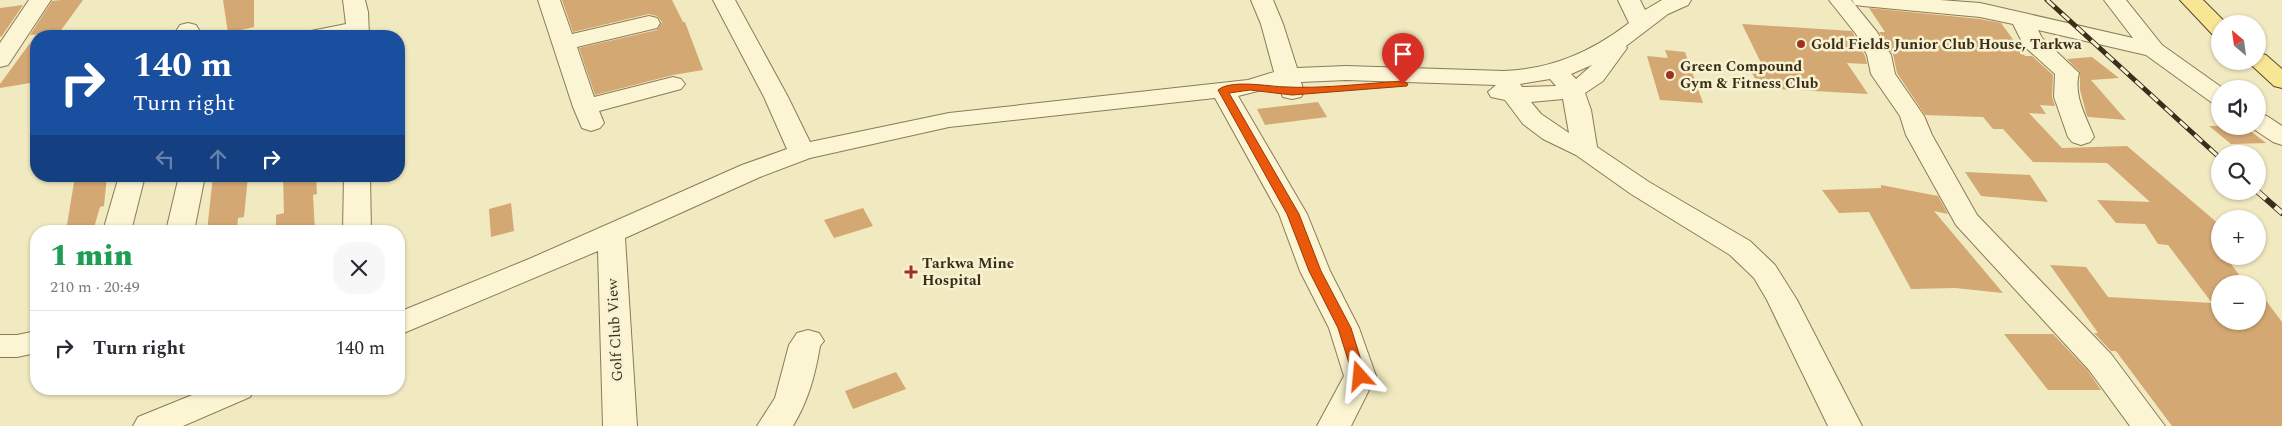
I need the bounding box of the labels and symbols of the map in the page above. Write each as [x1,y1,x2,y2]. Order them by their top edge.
north arrow [2211,15,2266,70]
pin [1382,33,1424,84]
place label: Gold Fields Junior Club House, Tarkwa [1811,33,2082,56]
marker: Gold Fields Junior Club House, Tarkwa [1795,38,1807,50]
place label: Green Compound Gym & Fitness Club [1680,55,1818,95]
marker: Green Compound Gym & Fitness Club [1664,69,1676,81]
place label: Tarkwa Mine Hospital [922,252,1014,292]
marker: Tarkwa Mine Hospital [904,265,918,279]
street label: Golf Club View [601,277,629,382]
position arrow [1333,349,1385,401]

